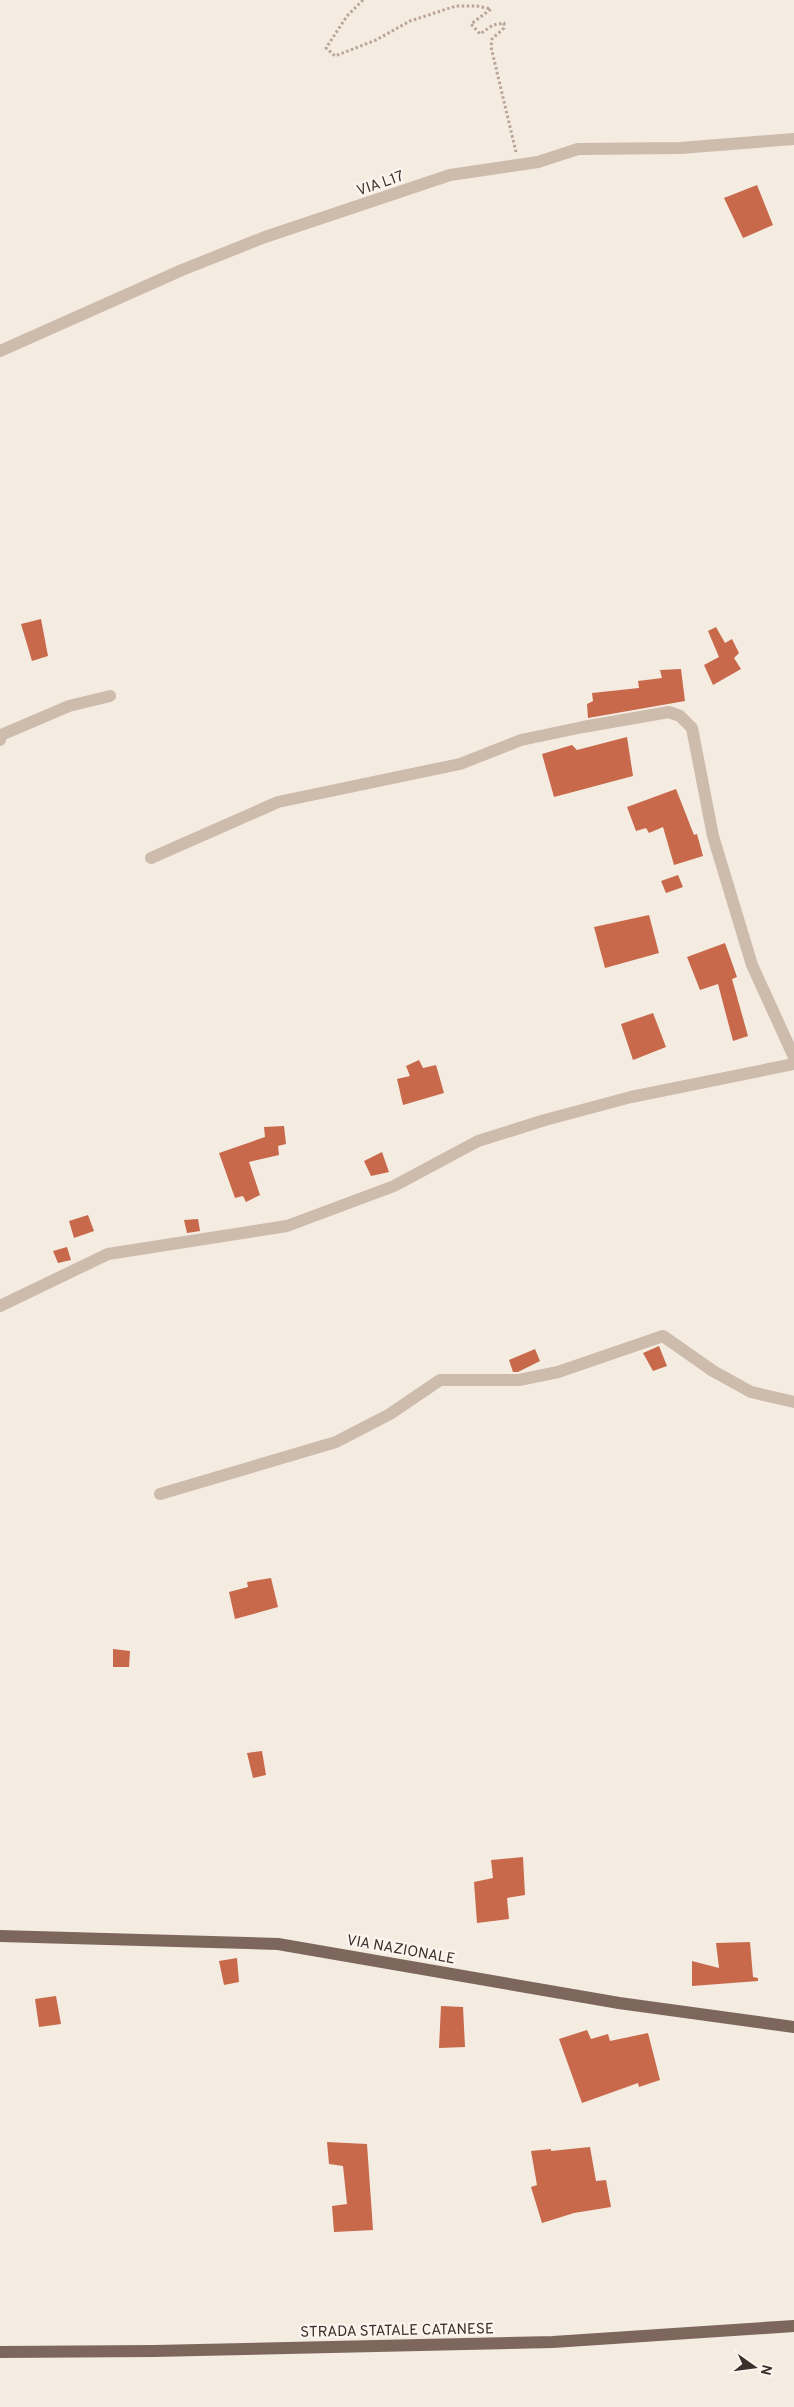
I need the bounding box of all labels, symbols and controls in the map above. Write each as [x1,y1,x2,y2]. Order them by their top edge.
street label: VIA L17 [354,167,407,201]
street label: VIA NAZIONALE [345,1932,456,1969]
street label: STRADA STATALE CATANESE [300,2320,494,2343]
north arrow [729,2342,779,2392]
text: N [756,2363,775,2377]

